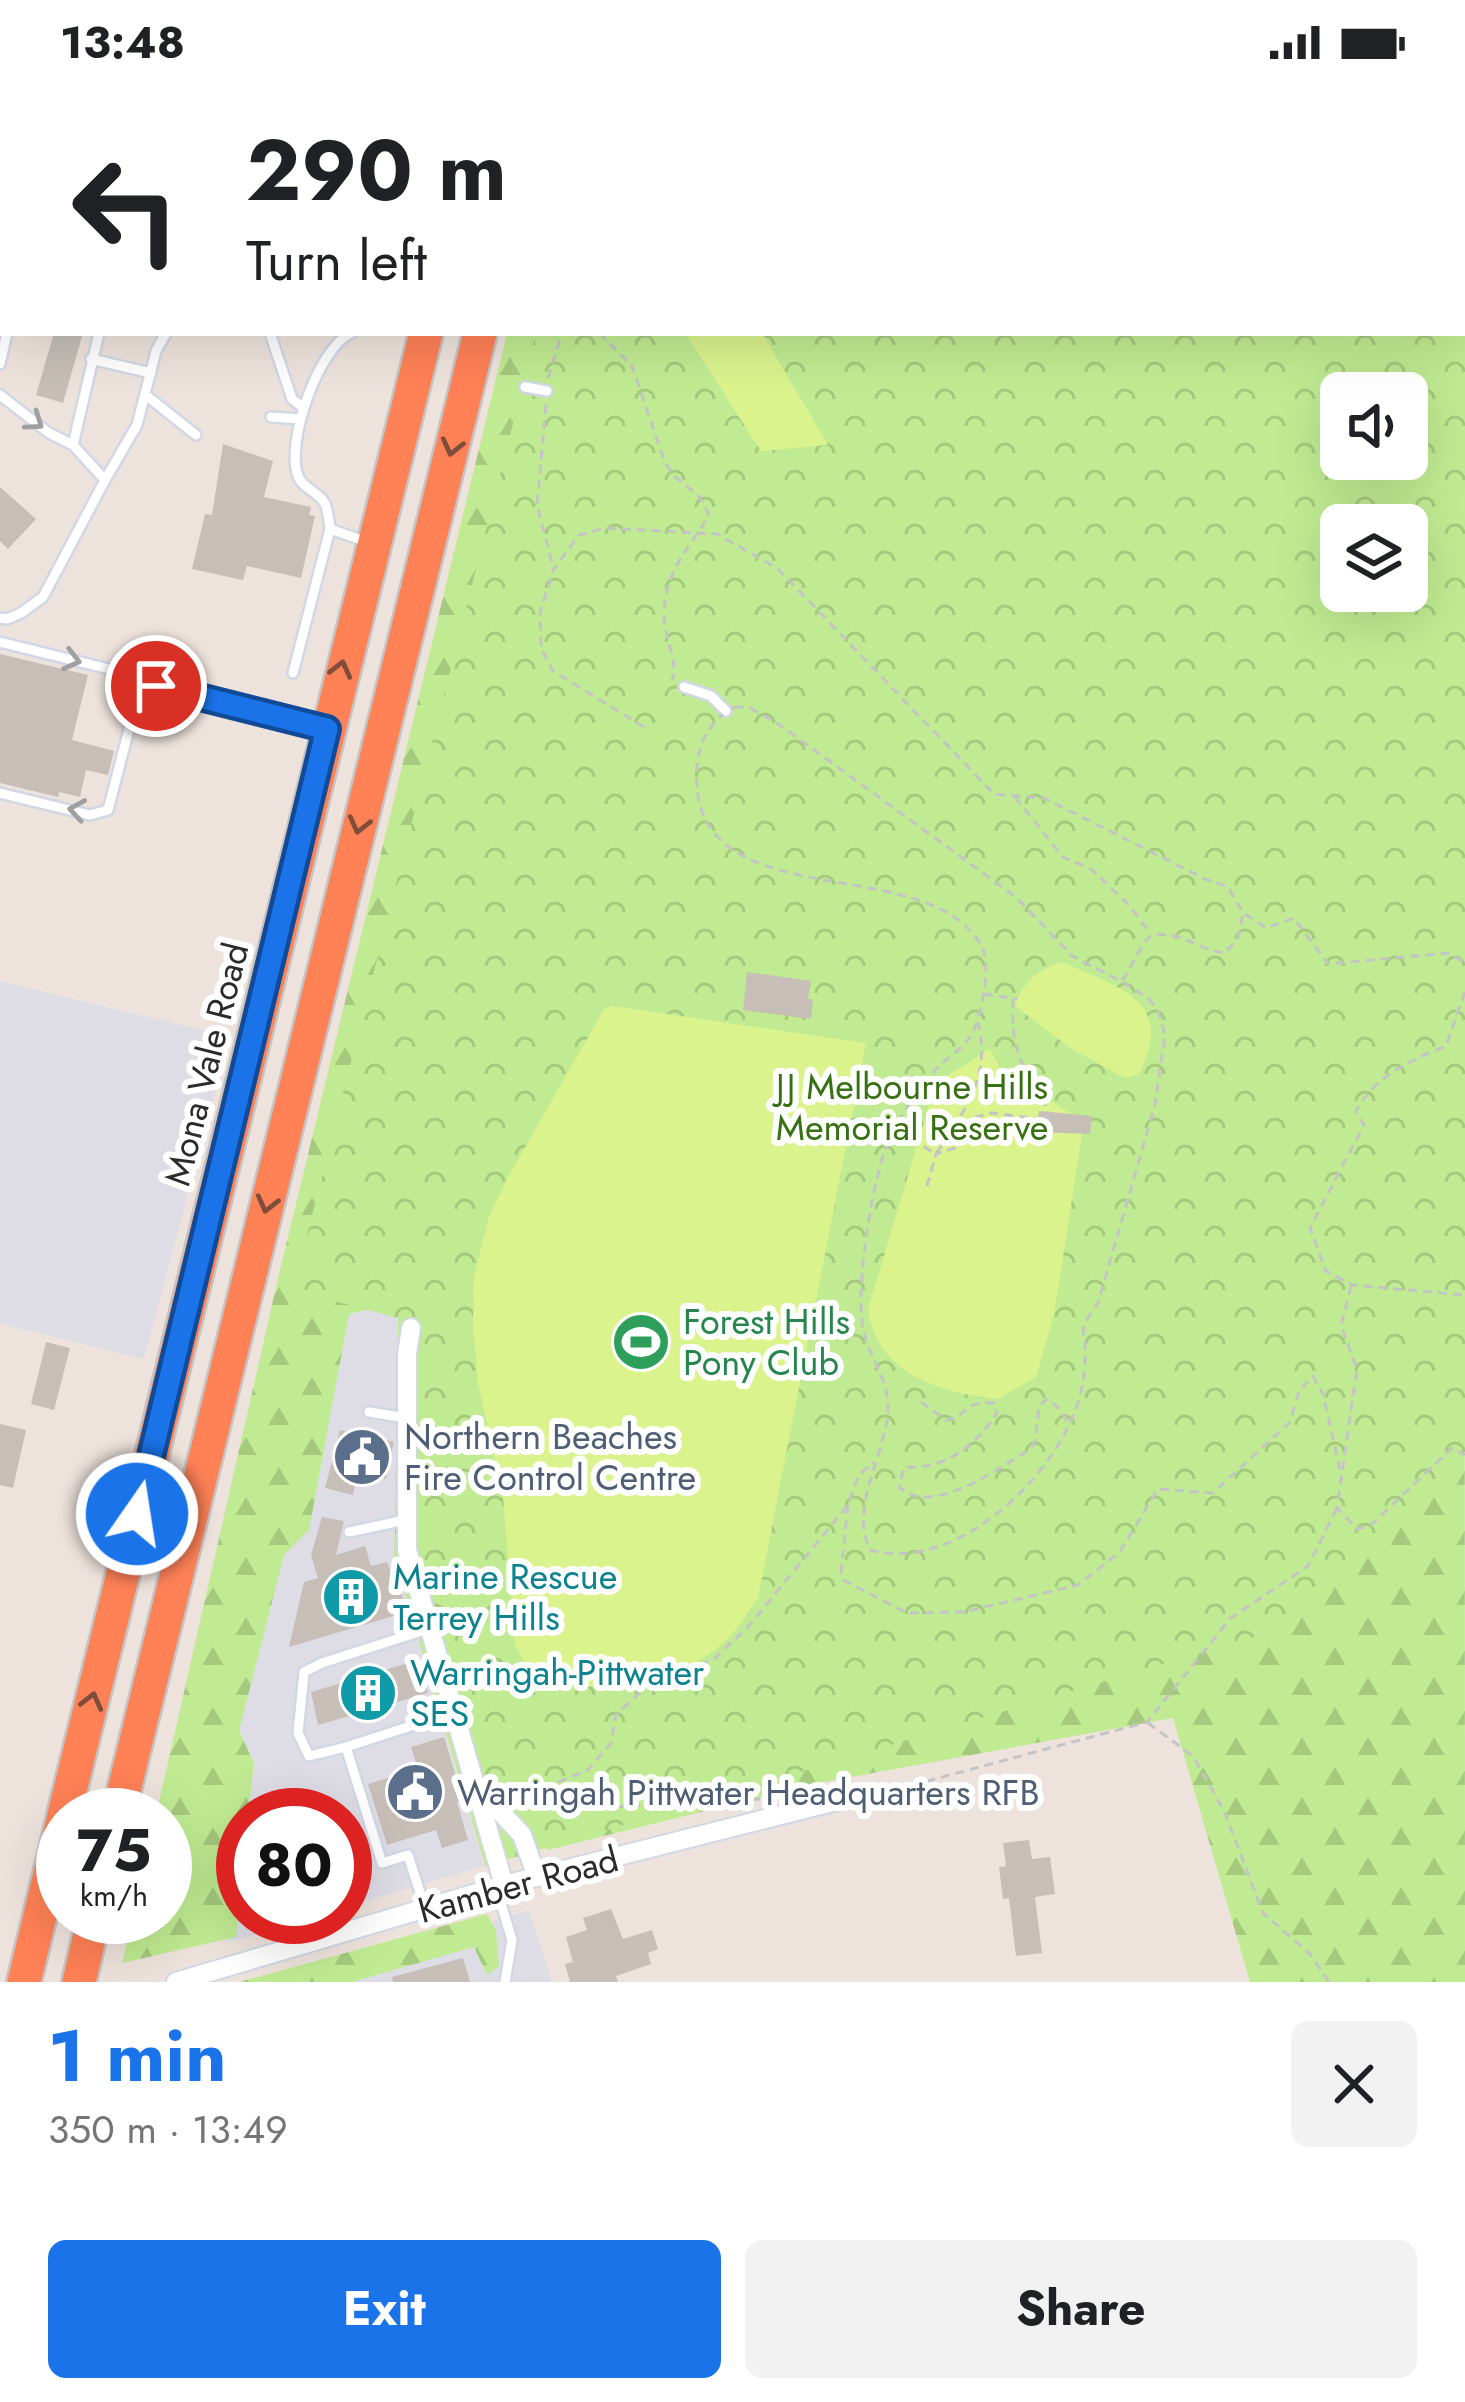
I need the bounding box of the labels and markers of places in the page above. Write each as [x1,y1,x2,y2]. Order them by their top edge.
pin [105,635,207,737]
place label: Forest Hills Pony Club [683,1295,850,1388]
sports icon: Forest Hills Pony Club [610,1311,672,1373]
place label: Northern Beaches Fire Control Centre [404,1410,696,1503]
public building icon: Northern Beaches Fire Control Centre [331,1426,393,1488]
place label: Marine Rescue Terrey Hills [393,1550,617,1643]
building icon: Marine Rescue Terrey Hills [320,1566,382,1628]
place label: Warringah-Pittwater SES [410,1646,705,1739]
building icon: Warringah-Pittwater SES [337,1662,399,1724]
public building icon: Warringah Pittwater Headquarters RFB [384,1761,446,1823]
place label: Warringah Pittwater Headquarters RFB [457,1766,1040,1818]

